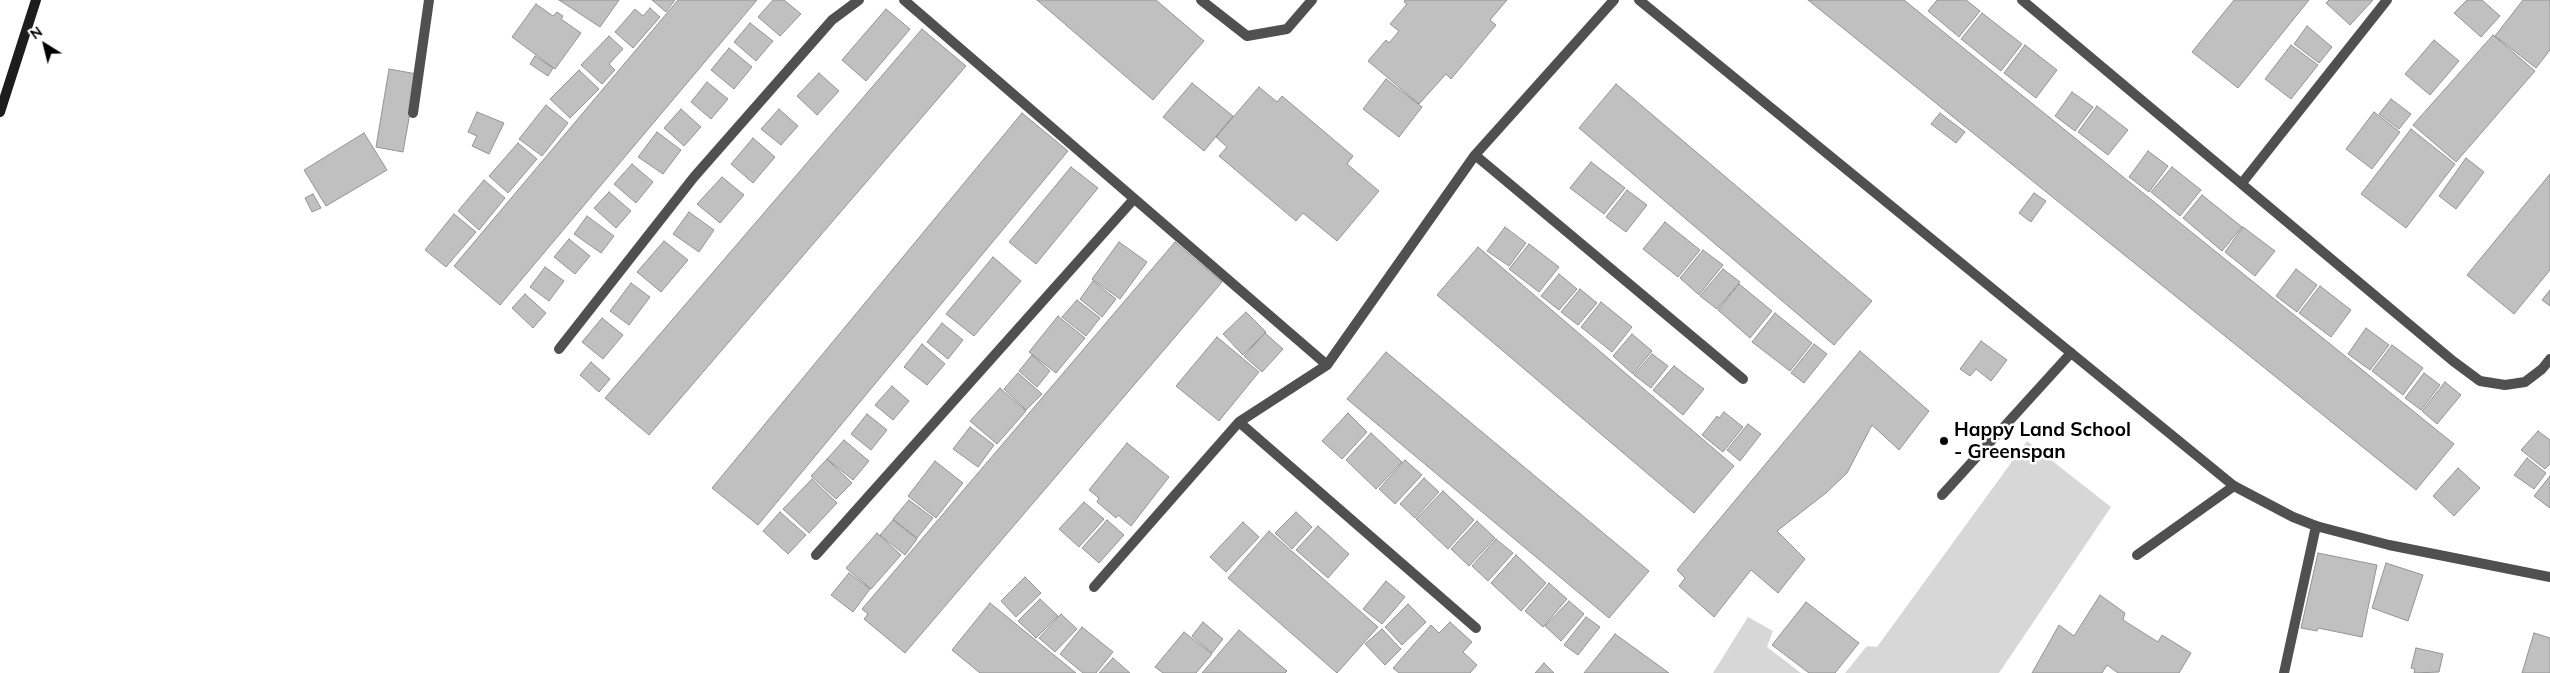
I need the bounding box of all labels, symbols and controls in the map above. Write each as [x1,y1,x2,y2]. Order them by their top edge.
north arrow [20,20,70,70]
text: N [27,22,46,43]
place label: Happy Land School - Greenspan [1954,419,2131,463]
marker: Happy Land School - Greenspan [1938,435,1950,447]

